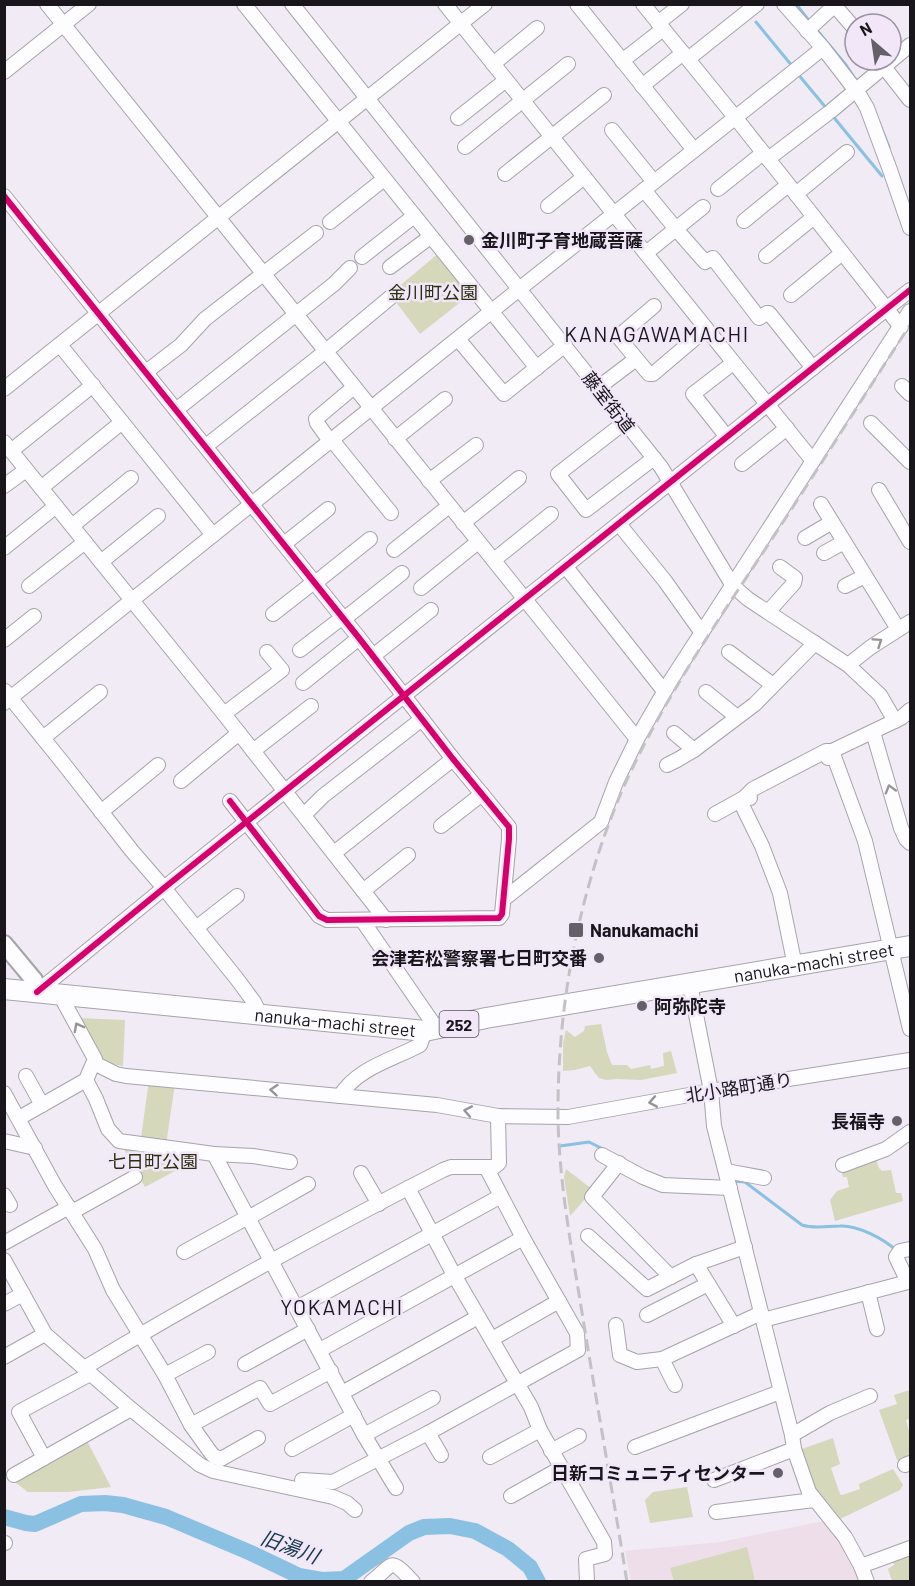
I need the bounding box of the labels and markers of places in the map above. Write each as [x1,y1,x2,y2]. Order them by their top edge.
place label: 金川町子育地蔵菩薩 [481,229,643,251]
marker: 金川町子育地蔵菩薩 [462,233,476,247]
place label: Nanukamachi [590,919,698,941]
marker: Nanukamachi [567,921,585,939]
place label: 会津若松警察署七日町交番 [371,947,587,969]
marker: 会津若松警察署七日町交番 [592,951,606,965]
place label: 阿弥陀寺 [654,995,726,1017]
marker: 阿弥陀寺 [635,999,649,1013]
place label: 長福寺 [831,1110,885,1132]
marker: 長福寺 [890,1114,904,1128]
place label: 日新コミュニティセンター [551,1462,766,1484]
marker: 日新コミュニティセンター [771,1466,785,1480]

